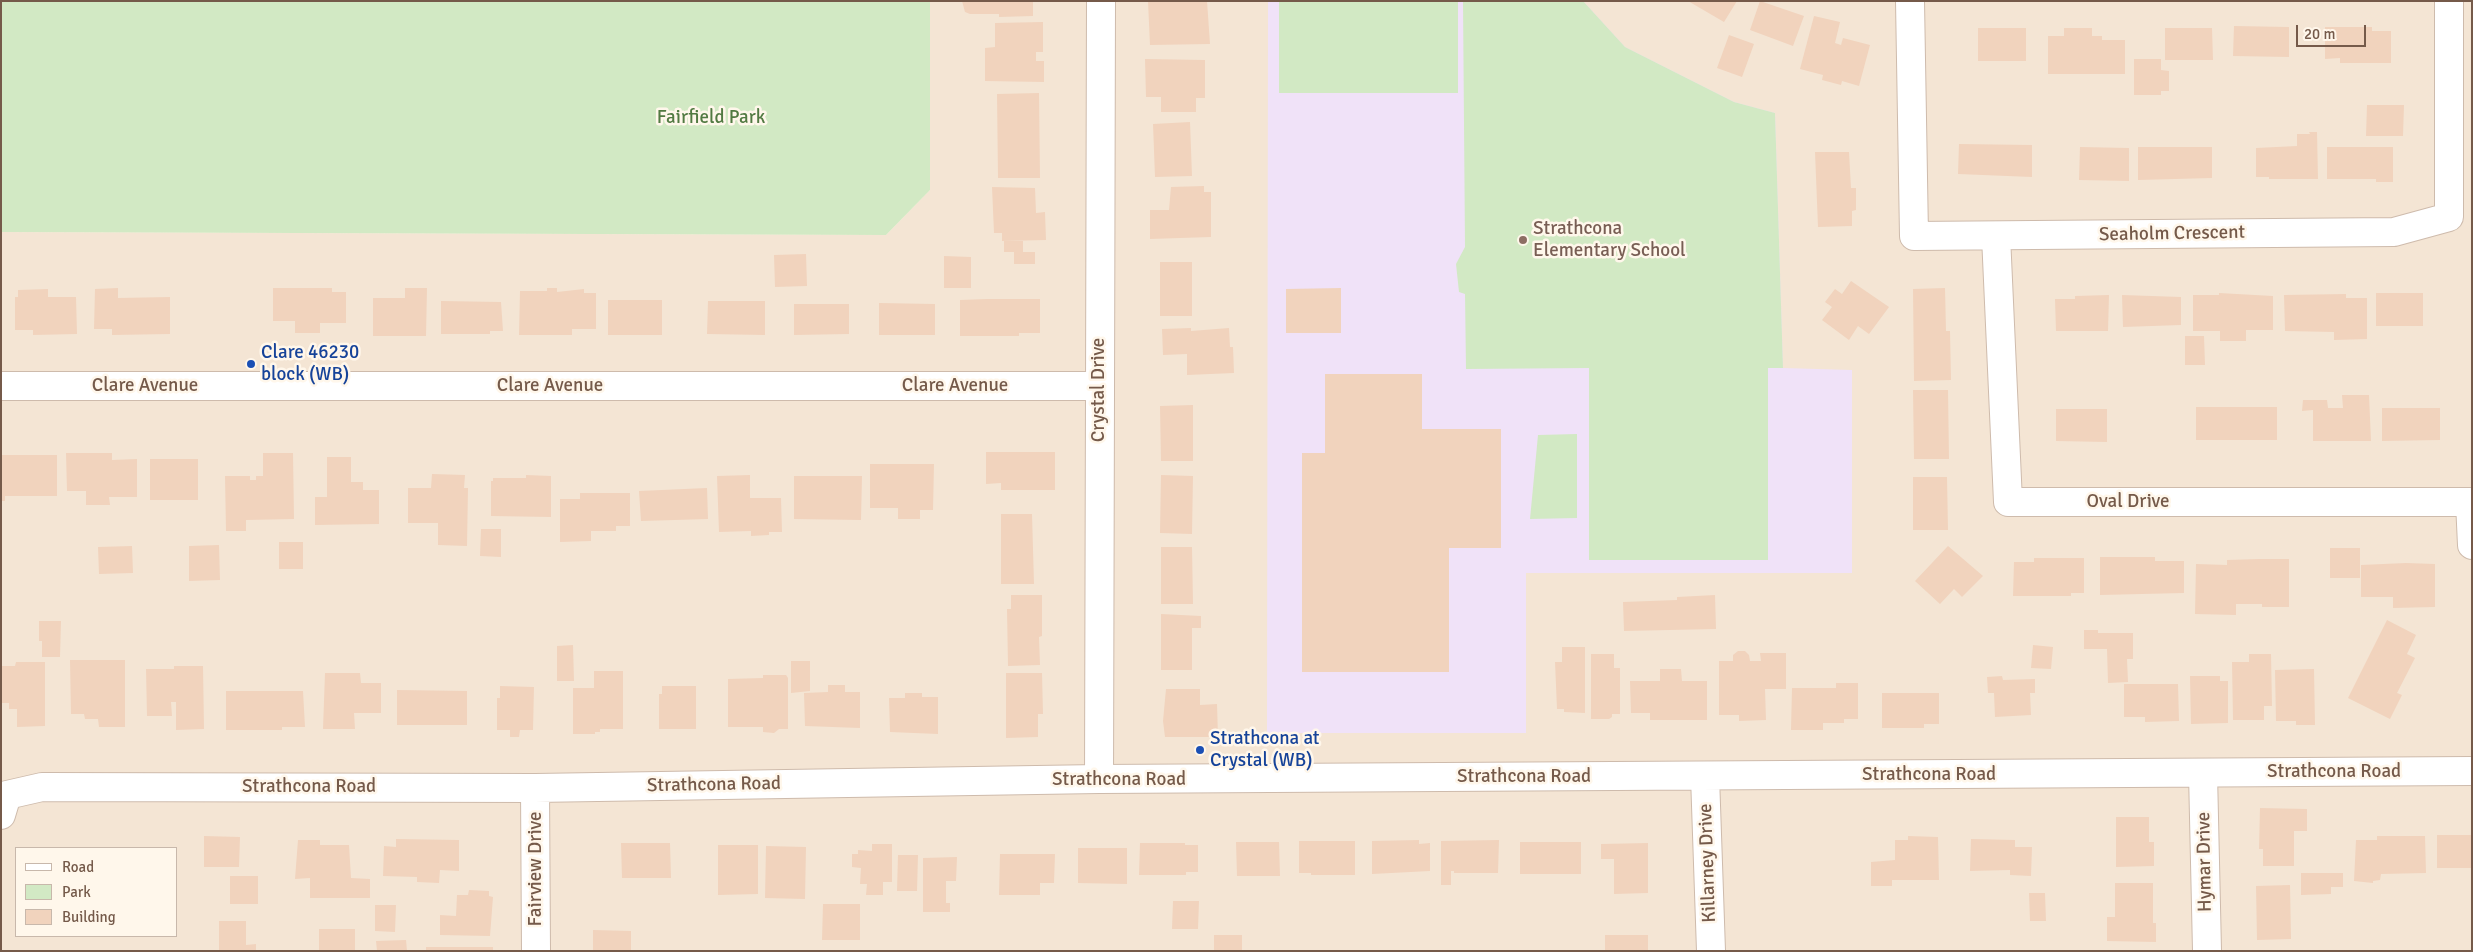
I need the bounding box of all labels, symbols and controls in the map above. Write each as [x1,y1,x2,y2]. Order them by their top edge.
scale bar [2298,15,2368,47]
text: 20 m [2304,25,2335,43]
park label: Fairfield Park [657,107,765,129]
place label: Strathcona Elementary School [1533,218,1686,262]
street label: Seaholm Crescent [2099,221,2245,247]
marker: Strathcona Elementary School [1517,234,1529,246]
street label: Crystal Drive [1088,338,1110,442]
place label: Clare 46230 block (WB) [261,342,359,386]
marker: Clare 46230 block (WB) [245,358,257,370]
street label: Clare Avenue [92,375,198,397]
street label: Clare Avenue [497,375,603,397]
street label: Clare Avenue [902,375,1008,397]
street label: Oval Drive [2087,491,2169,513]
place label: Strathcona at Crystal (WB) [1210,728,1319,772]
marker: Strathcona at Crystal (WB) [1194,744,1206,756]
street label: Strathcona Road [2267,761,2401,783]
street label: Strathcona Road [1862,764,1996,786]
street label: Strathcona Road [1457,766,1591,788]
street label: Strathcona Road [1052,769,1186,791]
street label: Strathcona Road [647,772,781,798]
street label: Strathcona Road [242,776,376,798]
street label: Killarney Drive [1695,803,1721,923]
street label: Fairview Drive [525,812,547,926]
street label: Hymar Drive [2193,812,2217,912]
legend [15,847,178,937]
text: Road [62,858,94,876]
text: Park [62,883,91,901]
text: Building [62,908,116,926]

